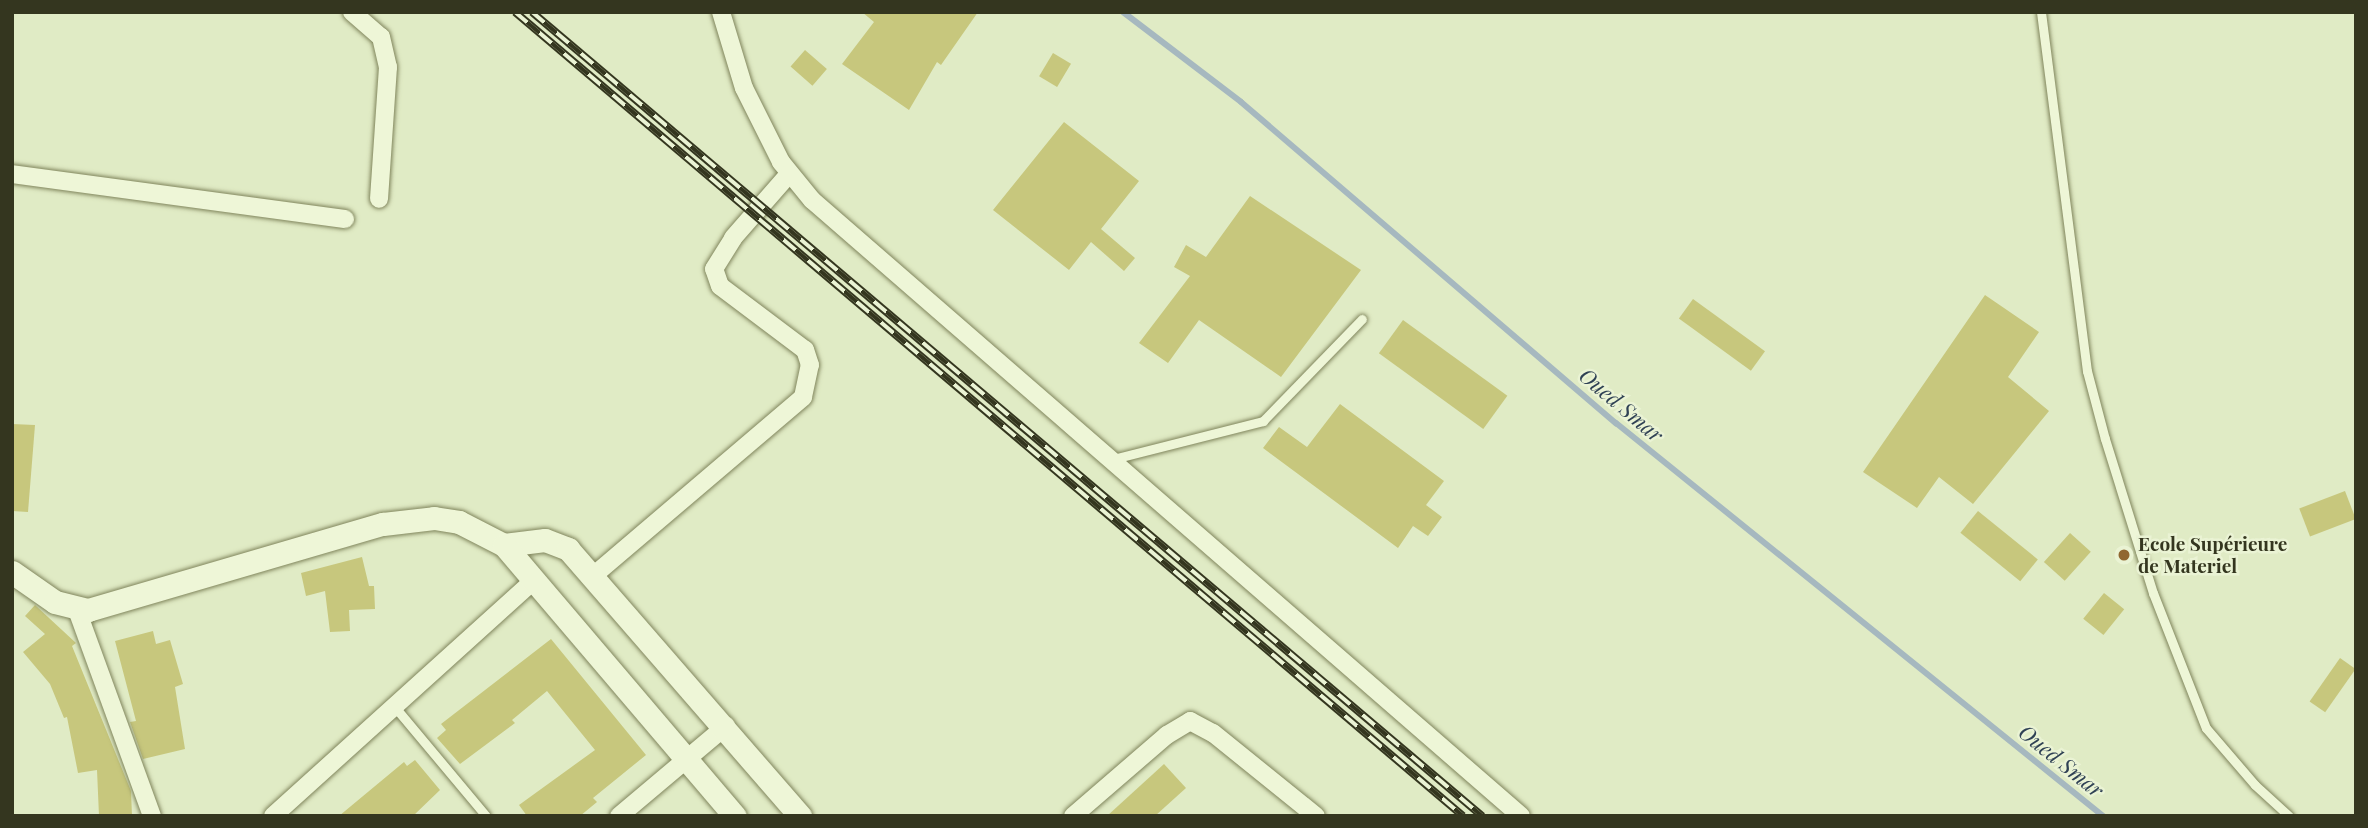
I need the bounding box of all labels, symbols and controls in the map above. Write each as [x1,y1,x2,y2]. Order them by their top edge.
water label: Oued Smar [1575,362,1669,446]
place label: Ecole Supérieure de Materiel [2138,533,2287,577]
marker: Ecole Supérieure de Materiel [2116,547,2132,563]
water label: Oued Smar [2015,718,2109,802]

